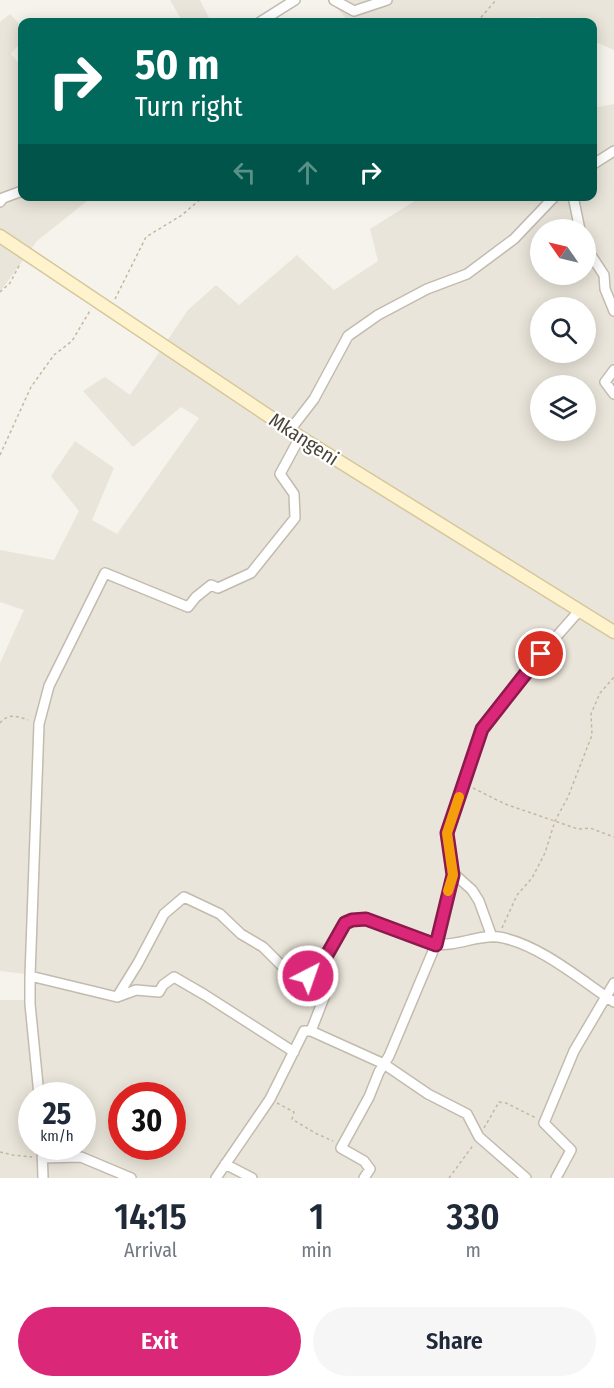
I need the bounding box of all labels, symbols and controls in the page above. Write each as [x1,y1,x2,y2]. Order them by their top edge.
text: 50 m [135,40,219,90]
icon: right [36,42,114,120]
text: Turn right [135,91,243,123]
icon: left [228,156,261,189]
icon: ahead [291,156,324,189]
icon: right [354,156,387,189]
north arrow [530,219,596,285]
map controls [530,219,596,441]
button: search [530,297,596,363]
button: layers [530,375,596,441]
street label: Mkangeni [265,408,343,470]
pin [515,628,566,679]
icon: arrive [524,637,557,670]
position arrow [276,944,340,1008]
speed limit sign: 30 [108,1082,186,1160]
text: 25 [43,1096,71,1132]
text: km/h [40,1127,74,1145]
text: 14:15 [114,1195,187,1239]
text: 1 [309,1195,324,1239]
text: 330 [447,1195,500,1239]
text: Arrival [124,1238,177,1262]
text: min [301,1238,332,1262]
text: m [465,1238,481,1262]
button: Exit [18,1307,301,1376]
button: Share [313,1307,596,1376]

